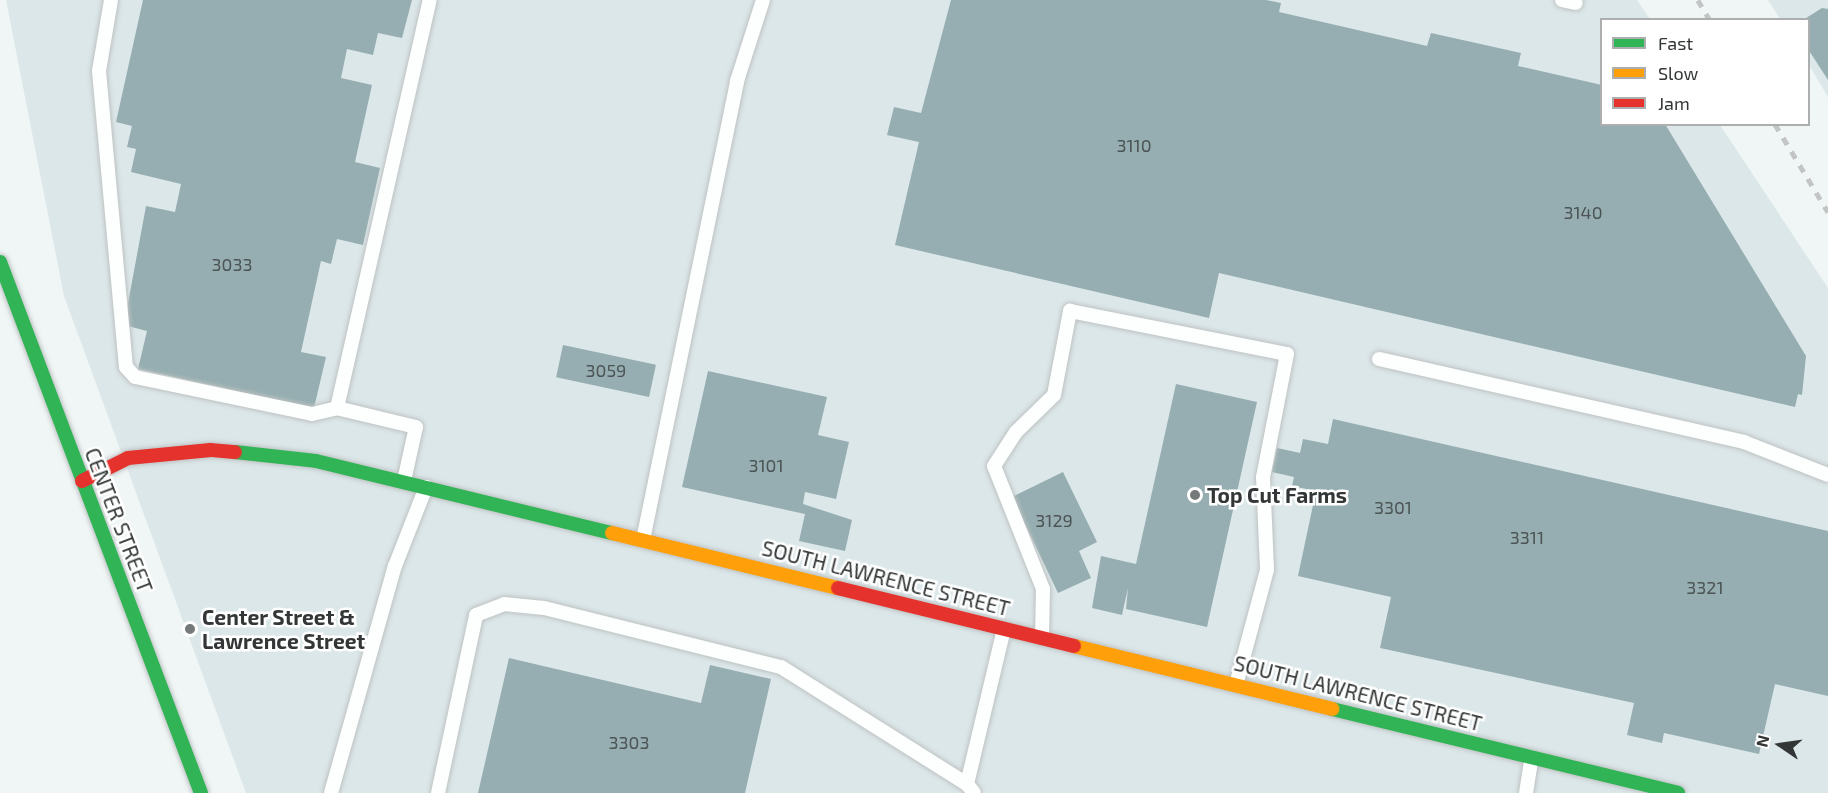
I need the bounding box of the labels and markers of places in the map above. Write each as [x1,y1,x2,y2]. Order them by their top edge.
place label: Top Cut Farms [1207,482,1347,508]
marker: Top Cut Farms [1188,488,1202,502]
place label: Center Street & Lawrence Street [202,604,365,654]
marker: Center Street & Lawrence Street [183,622,197,636]

